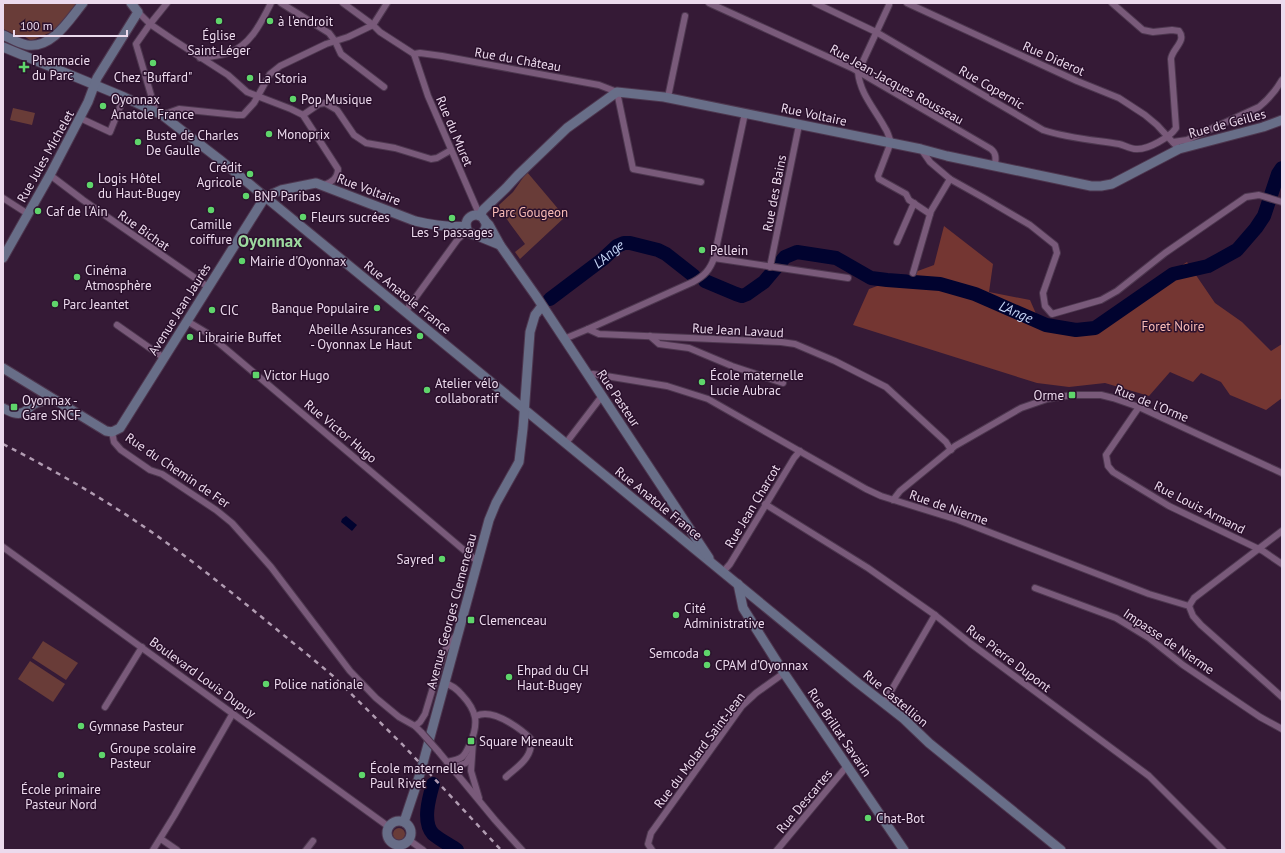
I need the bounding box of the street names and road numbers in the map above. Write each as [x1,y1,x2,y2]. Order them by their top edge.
street label: Rue Diderot [1020,37,1088,80]
street label: Rue Jean-Jacques Rousseau [827,40,967,128]
street label: Rue du Château [473,44,562,75]
street label: Rue Copernic [956,62,1028,113]
street label: Rue du Muret [432,93,477,170]
street label: Rue Voltaire [779,99,848,130]
street label: Rue de Geilles [1187,105,1268,142]
street label: Rue Jules Michelet [13,107,78,205]
street label: Rue des Bains [759,154,790,233]
street label: Rue Voltaire [334,170,403,209]
street label: Rue Bichat [114,206,173,255]
street label: Rue Anatole France [361,257,455,338]
street label: Avenue Jean Jaurès [144,260,215,358]
street label: Rue Jean Lavaud [692,320,784,341]
street label: Rue Pasteur [593,366,644,431]
street label: Rue de l'Orme [1112,381,1191,426]
street label: Rue Victor Hugo [301,396,381,467]
street label: Rue du Chemin de Fer [122,429,234,512]
street label: Rue Jean Charcot [721,461,784,551]
street label: Rue Anatole France [612,463,706,544]
street label: Rue Louis Armand [1151,477,1248,538]
street label: Rue de Nierme [907,486,990,529]
street label: Avenue Georges Clemenceau [423,532,480,691]
street label: Impasse de Nierme [1120,605,1218,678]
street label: Rue Pierre Dupont [963,621,1055,696]
street label: Boulevard Louis Dupuy [146,633,259,722]
street label: Rue Castellion [860,666,932,731]
street label: Rue Brillat Savarin [804,685,875,780]
street label: Rue du Molard Saint-Jean [650,689,749,812]
street label: Rue Descartes [773,766,836,837]

